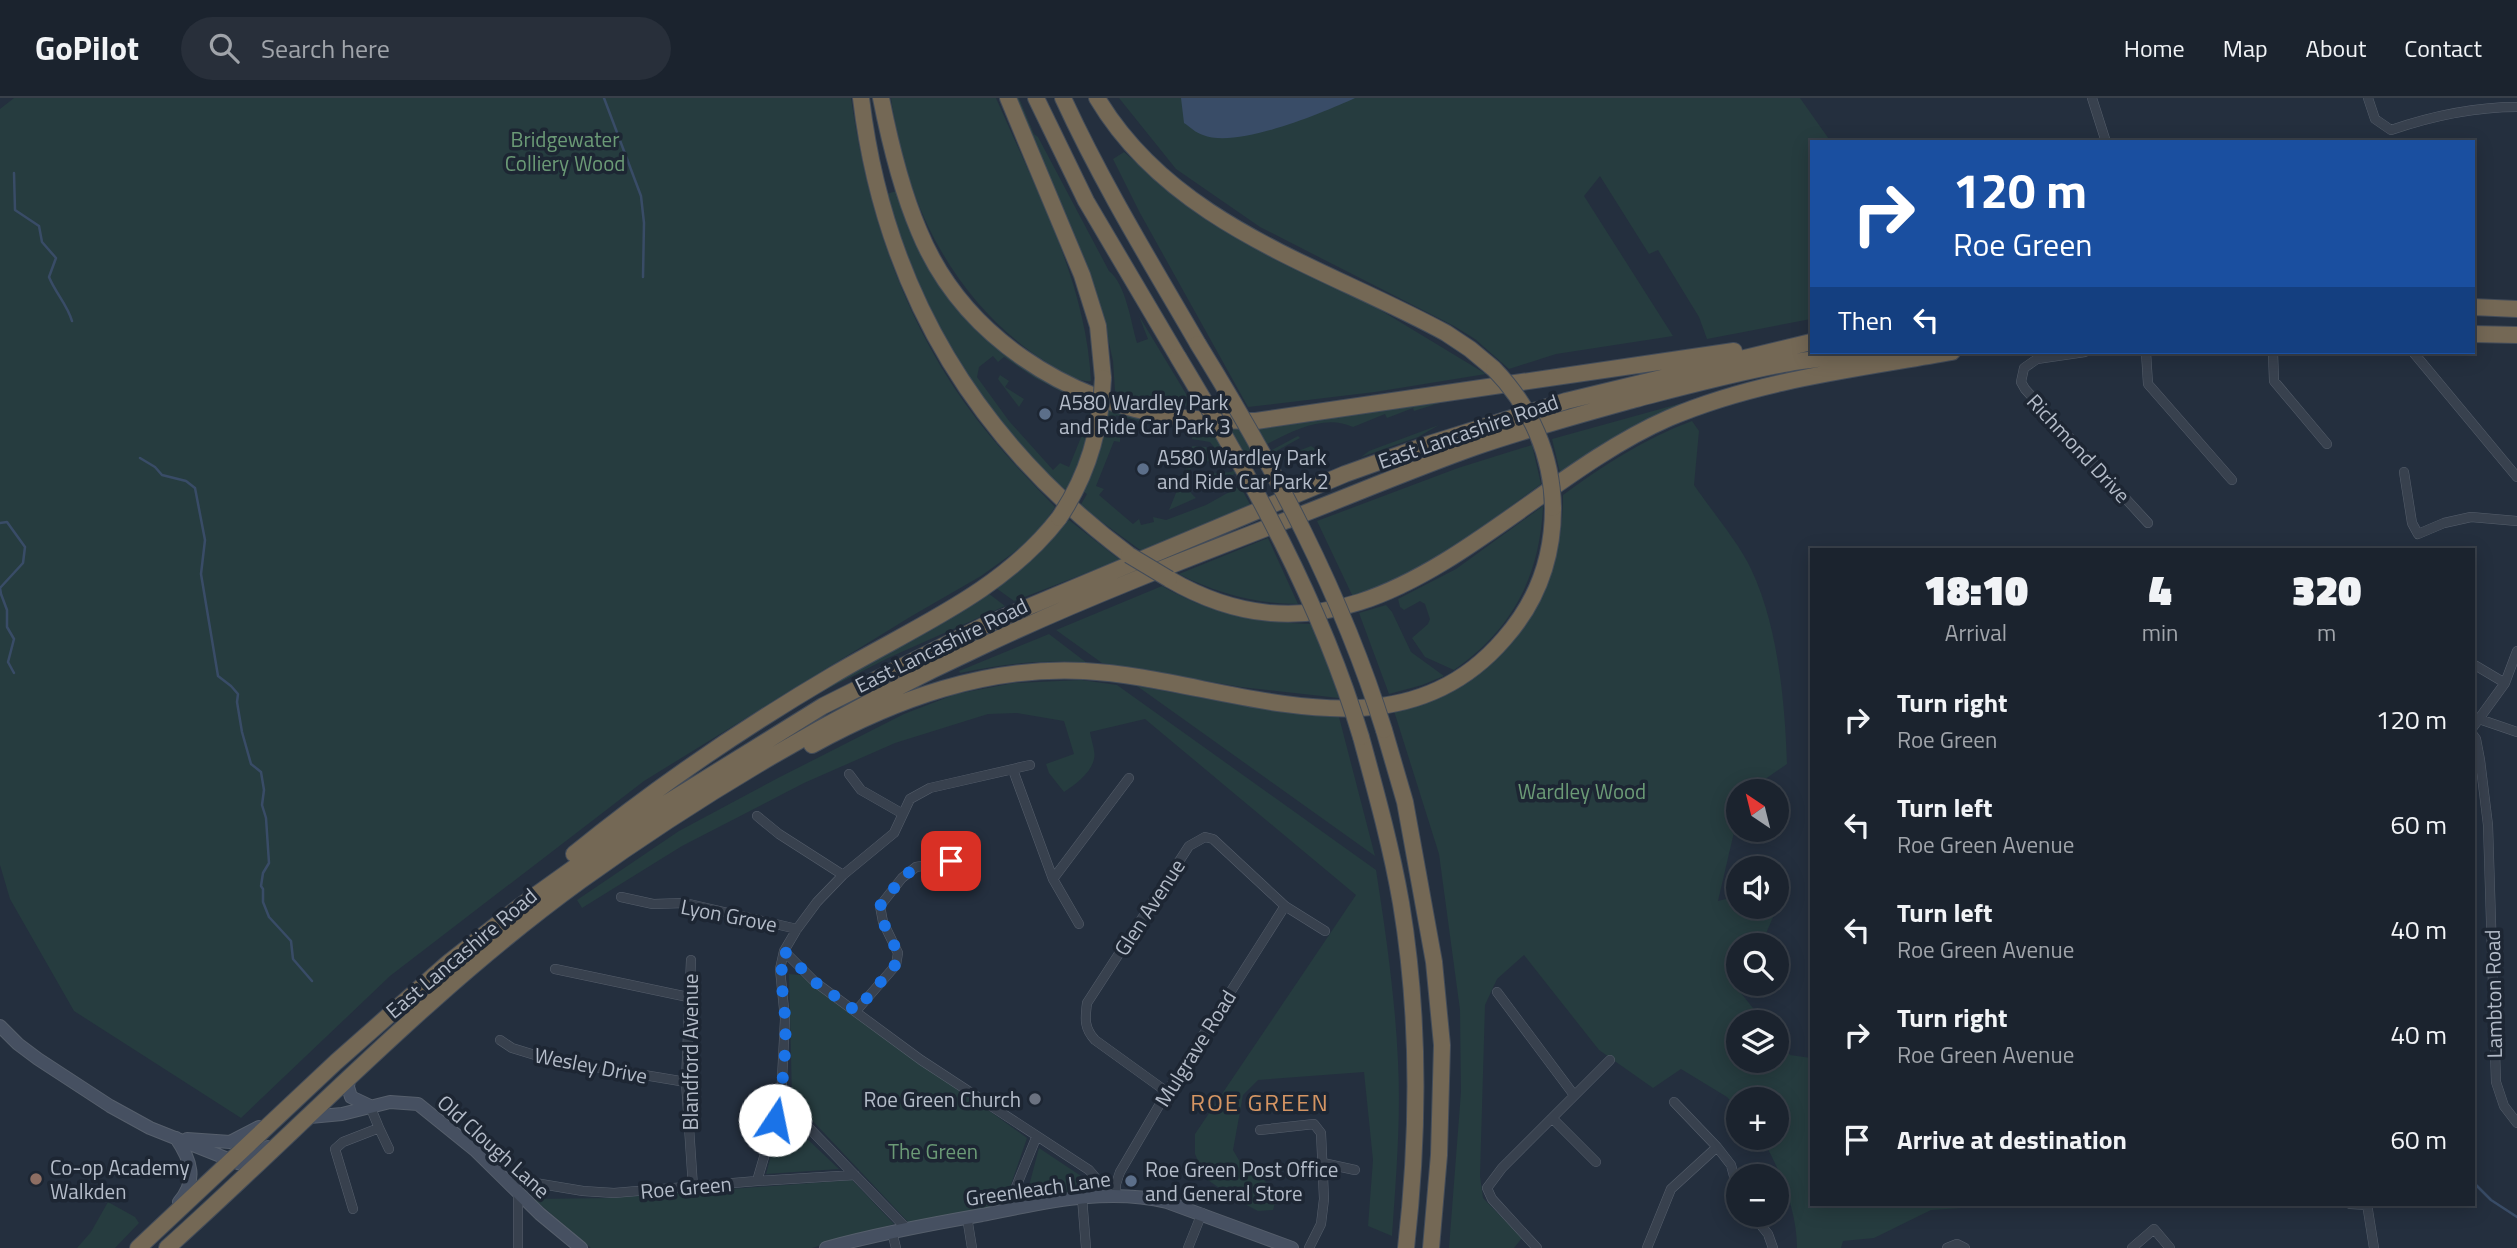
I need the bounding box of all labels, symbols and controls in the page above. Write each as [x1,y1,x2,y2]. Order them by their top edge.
search box [181,17,671,80]
text: GoPilot [35,23,139,73]
icon: search [205,29,243,67]
text: Search here [261,29,390,68]
text: Home [2124,30,2185,66]
text: Map [2223,30,2268,66]
text: About [2306,30,2366,66]
text: Contact [2404,30,2482,66]
park label: Bridgewater Colliery Wood [505,123,625,179]
text: 120 m [1953,152,2087,227]
icon: right [1838,168,1929,259]
text: Roe Green [1953,220,2093,268]
text: Then [1838,301,1893,340]
icon: left [1907,301,1945,339]
street label: East Lancashire Road [1374,385,1562,477]
place label: A580 Wardley Park and Ride Car Park 3 [1059,386,1231,442]
street label: Richmond Drive [2020,386,2138,510]
marker: A580 Wardley Park and Ride Car Park 3 [1037,406,1053,422]
place label: A580 Wardley Park and Ride Car Park 2 [1157,441,1329,497]
marker: A580 Wardley Park and Ride Car Park 2 [1135,461,1151,477]
text: 18:10 [1924,557,2028,621]
text: 4 [2149,557,2172,621]
text: 320 [2292,557,2361,621]
street label: East Lancashire Road [849,589,1033,701]
text: Arrival [1945,615,2007,650]
text: min [2142,615,2178,650]
text: m [2317,615,2336,650]
text: Turn right [1897,683,2008,722]
text: 120 m [2376,700,2447,739]
icon: right [1838,701,1876,739]
text: Roe Green [1897,722,1997,757]
park label: Wardley Wood [1518,775,1646,807]
north arrow [1726,779,1788,842]
map controls [1726,779,1789,1227]
text: Turn left [1897,788,1992,827]
text: 60 m [2390,805,2447,844]
icon: left [1838,806,1876,844]
text: Roe Green Avenue [1897,827,2074,862]
pin [921,831,981,891]
icon: arrive [932,842,970,880]
street label: Glen Avenue [1106,852,1192,962]
button: sound [1726,856,1789,919]
street label: East Lancashire Road [378,880,544,1026]
street label: Lyon Grove [678,890,780,940]
text: Turn left [1897,893,1992,932]
text: 40 m [2390,910,2447,949]
icon: left [1838,911,1876,949]
street label: Lambton Road [2476,929,2510,1059]
text: Roe Green Avenue [1897,932,2074,967]
button: search [1726,933,1789,996]
street label: Blandford Avenue [674,974,706,1130]
street label: Mulgrave Road [1146,983,1244,1113]
text: Turn right [1897,998,2008,1037]
button: layers [1726,1010,1789,1073]
text: 40 m [2390,1015,2447,1054]
icon: right [1838,1016,1876,1054]
text: Roe Green Avenue [1897,1037,2074,1072]
street label: Wesley Drive [532,1038,650,1092]
position arrow [738,1083,812,1157]
place label: Roe Green Church [864,1083,1021,1115]
district label: ROE GREEN [1190,1084,1330,1120]
street label: Old Clough Lane [430,1087,558,1205]
button: + [1726,1087,1789,1150]
marker: Roe Green Church [1027,1091,1043,1107]
text: Arrive at destination [1897,1120,2127,1159]
text: 60 m [2390,1120,2447,1159]
icon: arrive [1838,1121,1876,1159]
park label: The Green [888,1135,978,1167]
place label: Co-op Academy Walkden [50,1151,190,1207]
place label: Roe Green Post Office and General Store [1145,1153,1338,1209]
street label: Greenleach Lane [963,1162,1113,1214]
button: − [1726,1164,1789,1227]
street label: Roe Green [639,1167,733,1207]
marker: Co-op Academy Walkden [28,1171,44,1187]
marker: Roe Green Post Office and General Store [1123,1173,1139,1189]

